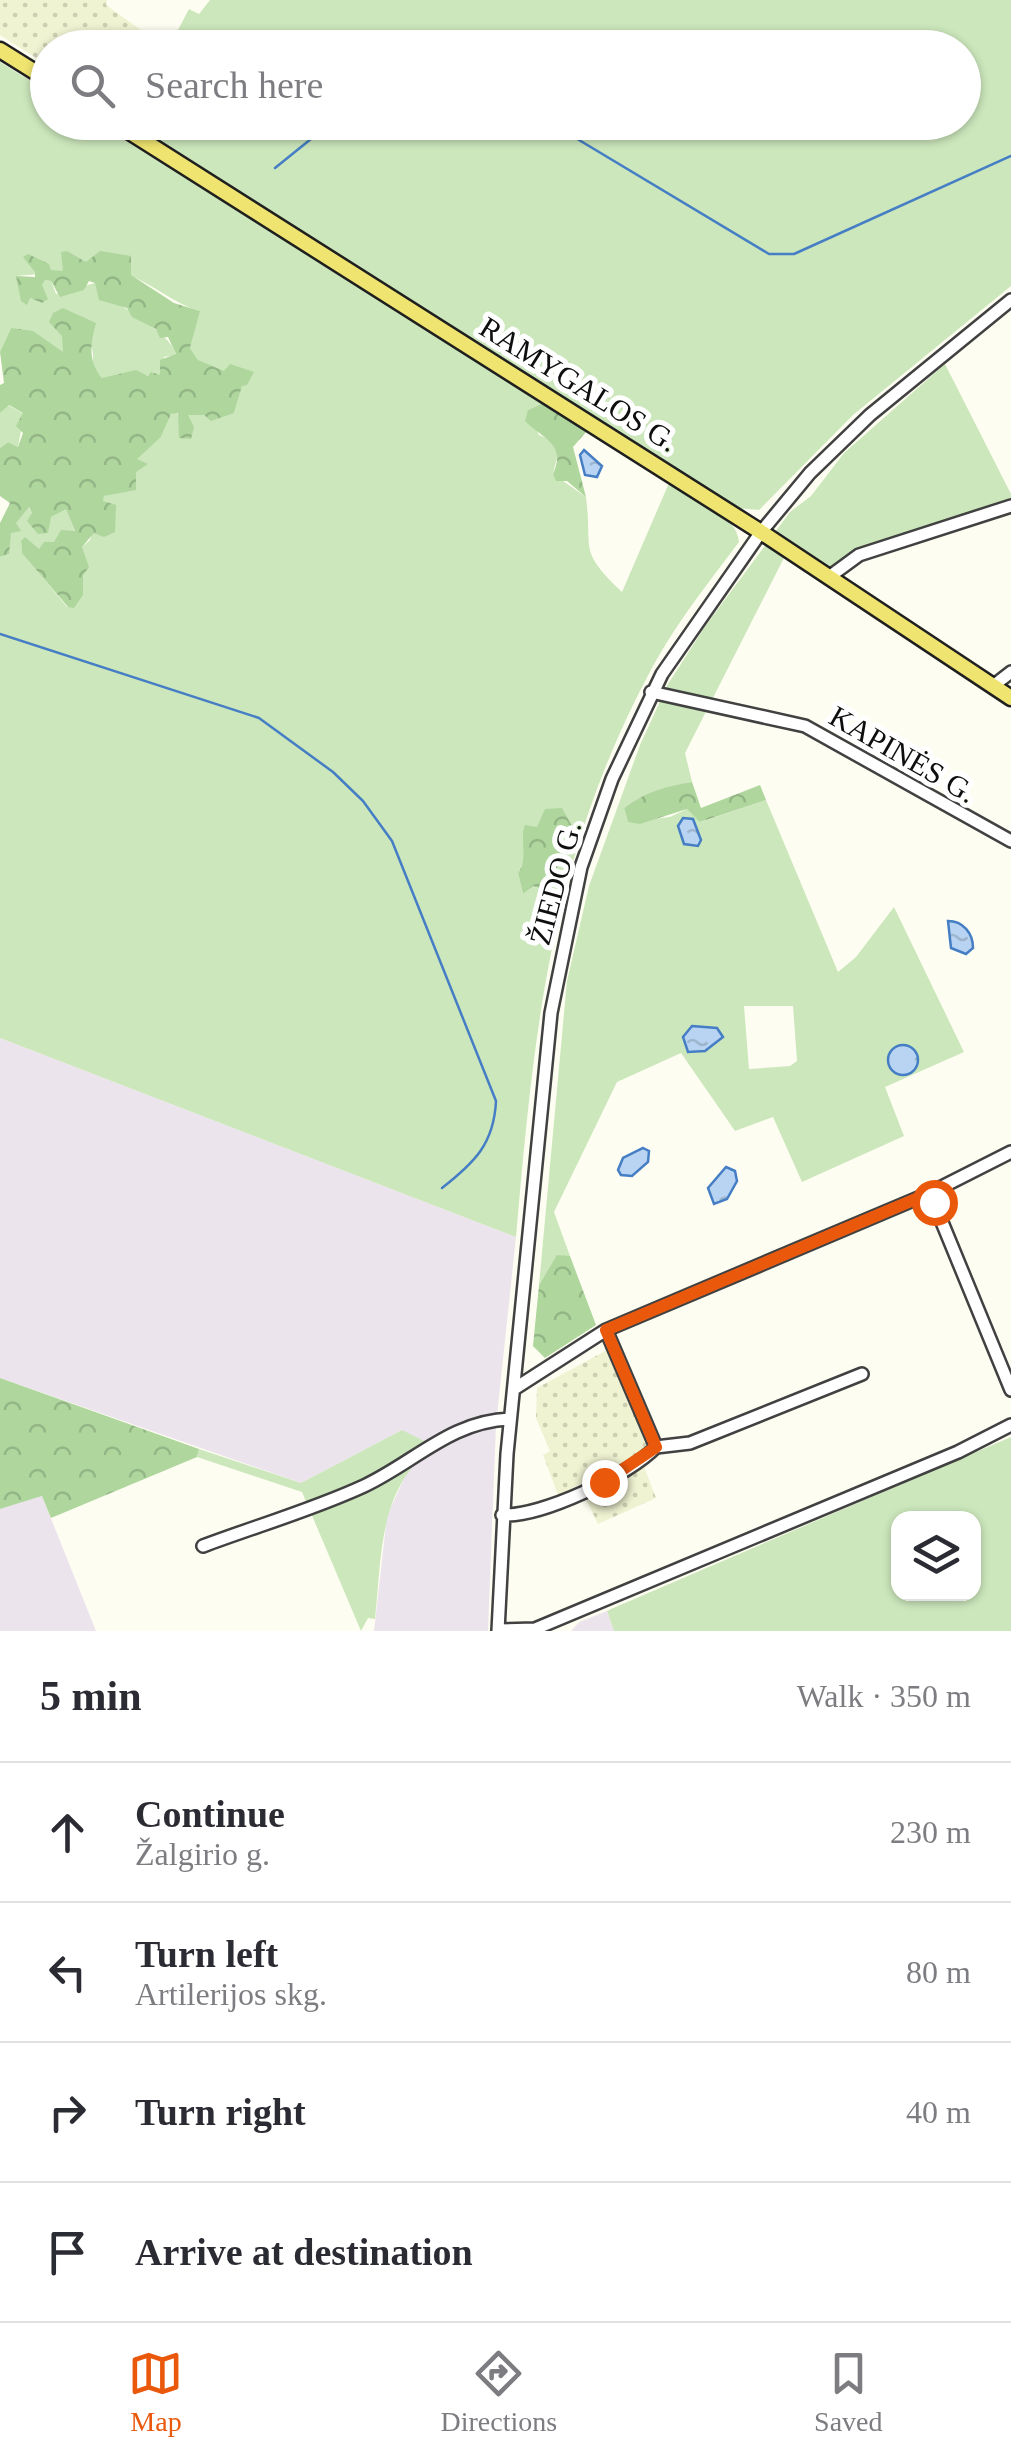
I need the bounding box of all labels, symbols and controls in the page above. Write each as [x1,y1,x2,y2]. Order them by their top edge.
search box [30,30,981,140]
icon: search [65,58,120,113]
text: Search here [145,64,323,106]
street label: RAMYGALOS G. [474,310,684,458]
street label: KAPINĖS G. [824,699,982,809]
street label: ŽIEDO G. [523,818,587,948]
route start [912,1180,958,1226]
route end [582,1460,628,1506]
map controls [891,1511,981,1601]
button: layers [891,1511,981,1601]
text: 5 min [40,1673,142,1719]
text: Walk · 350 m [797,1678,971,1714]
text: Continue [135,1793,285,1835]
icon: ahead [40,1805,95,1860]
text: 230 m [890,1814,971,1850]
text: Žalgirio g. [135,1836,270,1872]
text: Turn left [135,1933,278,1975]
icon: left [40,1945,95,2000]
text: 80 m [906,1954,971,1990]
text: Artilerijos skg. [135,1976,327,2012]
icon: right [40,2085,95,2140]
text: Turn right [135,2091,306,2133]
text: 40 m [906,2094,971,2130]
icon: arrive [40,2225,95,2280]
text: Arrive at destination [135,2231,473,2273]
tab: Map [128,2346,183,2438]
tab: Directions [440,2346,557,2438]
tab: Saved [814,2346,883,2438]

